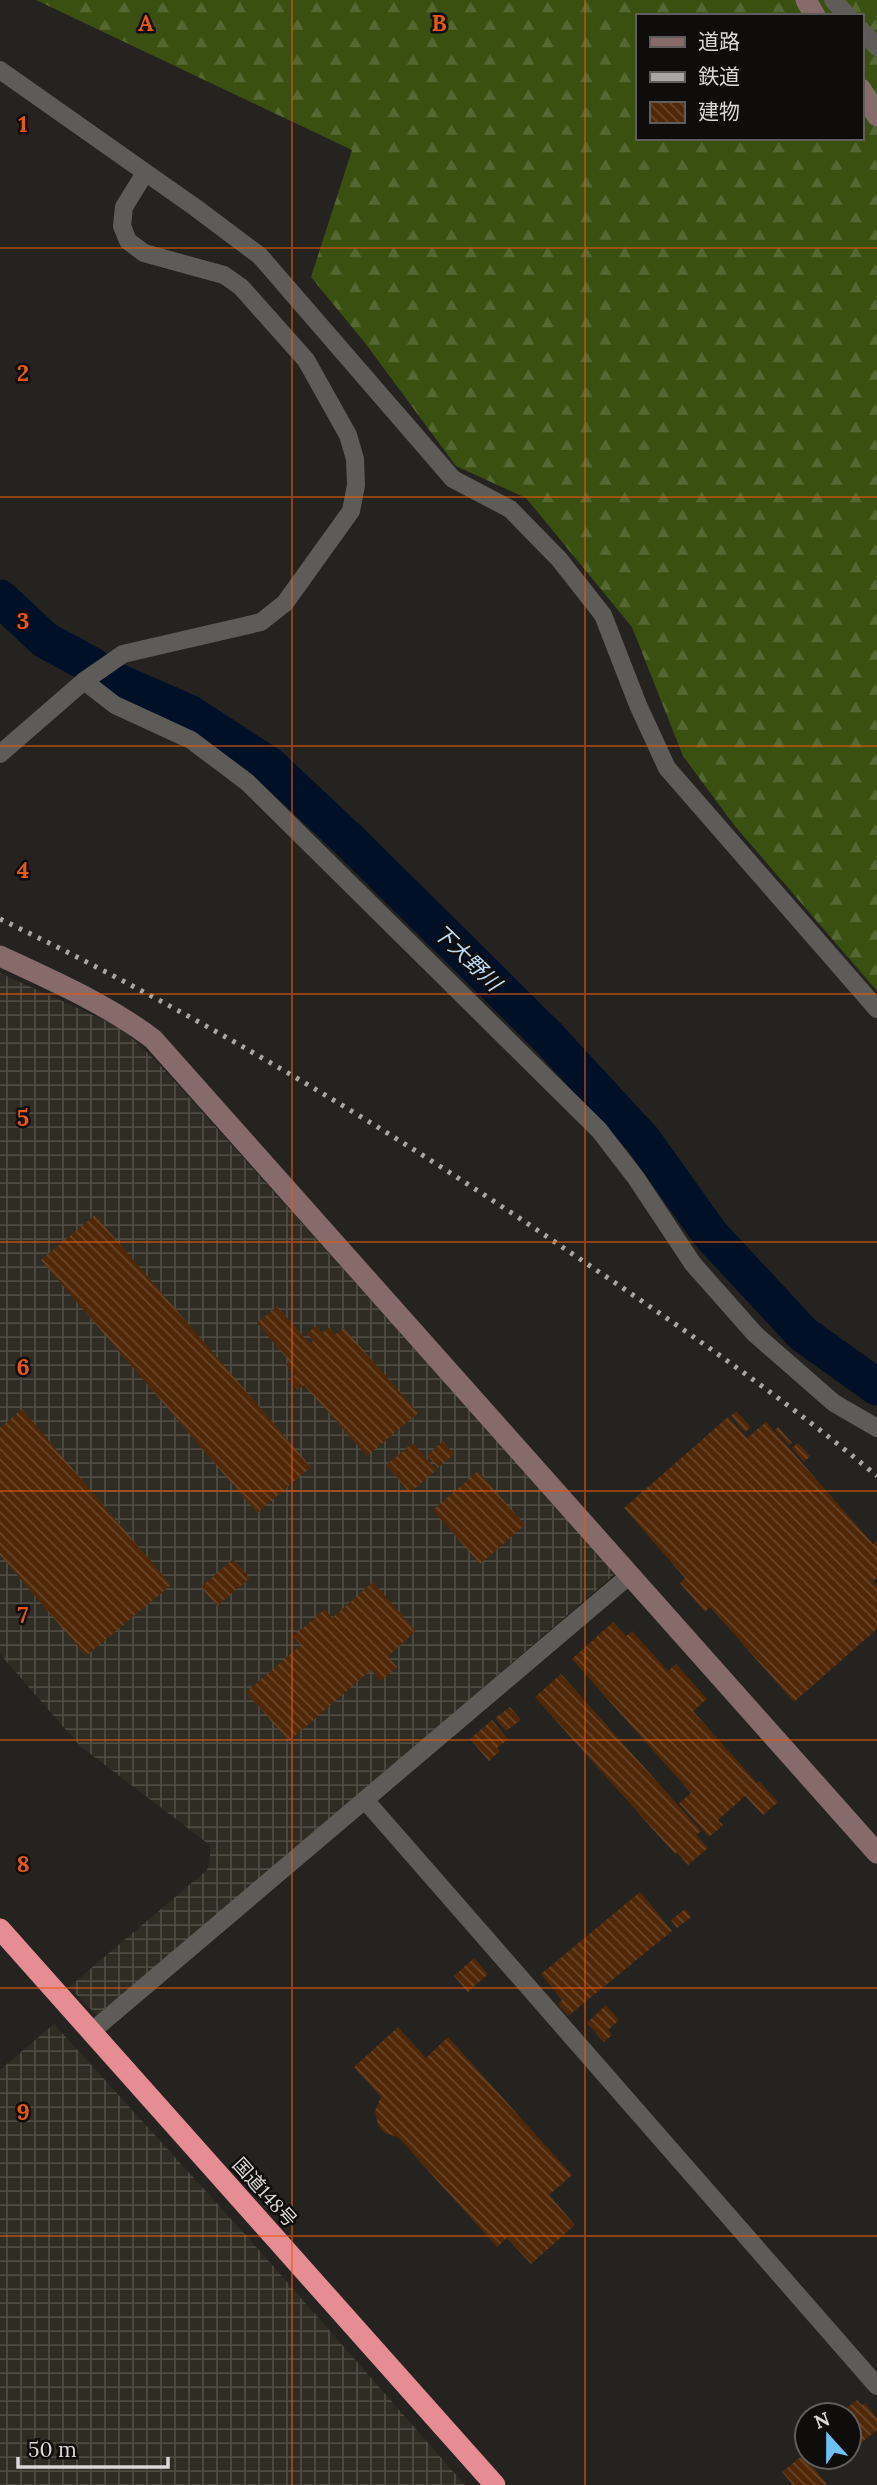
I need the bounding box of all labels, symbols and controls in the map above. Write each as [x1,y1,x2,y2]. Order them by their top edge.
text: A [138,8,154,37]
text: B [431,8,447,37]
legend [636,14,863,140]
text: 道路 [698,28,740,55]
text: 鉄道 [698,63,740,90]
text: 建物 [698,98,740,125]
text: 1 [18,109,28,138]
text: 2 [17,358,29,387]
text: 3 [17,606,29,635]
text: 4 [17,855,29,884]
water label: 下大野川 [428,919,508,998]
text: 5 [17,1103,29,1132]
text: 6 [16,1352,30,1381]
text: 7 [18,1600,29,1629]
text: 8 [16,1849,30,1878]
text: 9 [16,2097,30,2126]
street label: 国道148号 [228,2152,302,2232]
north arrow [793,2401,863,2471]
text: N [811,2406,833,2434]
scale bar [18,2426,168,2470]
text: 50 m [28,2436,77,2463]

